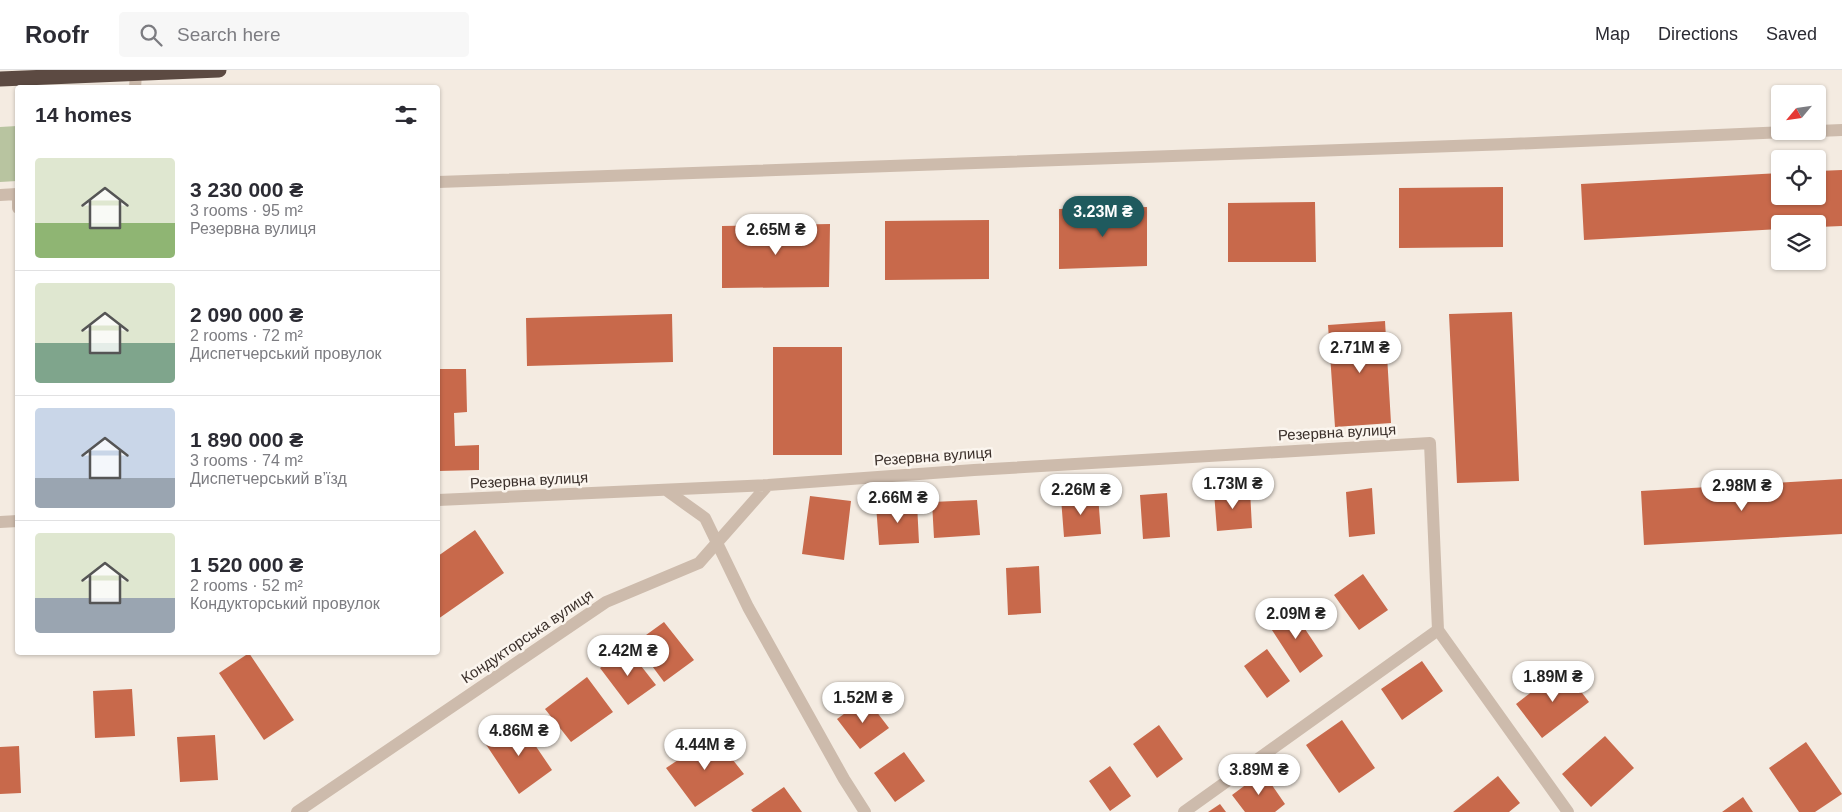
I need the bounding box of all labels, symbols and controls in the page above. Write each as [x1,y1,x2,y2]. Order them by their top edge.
search box [119,12,469,57]
text: Roofr [25,21,89,48]
icon: search [137,21,165,49]
text: Search here [177,24,281,45]
text: Map [1595,24,1630,44]
text: Directions [1658,24,1738,44]
text: Saved [1766,24,1817,44]
north arrow [1771,85,1826,140]
map controls [1771,85,1826,270]
icon: filters [392,101,420,129]
text: 14 homes [35,103,132,126]
button: locate [1771,150,1826,205]
icon: home [75,178,135,238]
text: 3 230 000 ₴ [190,178,303,201]
pin: 3.23M ₴ [1057,196,1149,238]
text: 3 rooms · 95 m² [190,202,303,219]
text: 3.23M ₴ [1073,203,1133,220]
pin: 2.65M ₴ [730,214,822,256]
button: layers [1771,215,1826,270]
text: Резервна вулиця [190,220,316,237]
text: 2.65M ₴ [746,221,806,238]
icon: home [75,303,135,363]
text: 2 090 000 ₴ [190,303,303,326]
text: 2 rooms · 72 m² [190,327,303,344]
pin: 2.71M ₴ [1314,332,1406,374]
text: 2.71M ₴ [1330,339,1390,356]
text: Диспетчерський провулок [190,345,382,362]
street label: Резервна вулиця [1278,420,1396,444]
icon: home [75,428,135,488]
text: 1 890 000 ₴ [190,428,303,451]
street label: Резервна вулиця [873,443,993,469]
text: 3 rooms · 74 m² [190,452,303,469]
street label: Резервна вулиця [470,468,588,492]
pin: 1.73M ₴ [1187,468,1279,510]
text: Диспетчерський в’їзд [190,470,347,487]
pin: 2.98M ₴ [1696,470,1788,512]
pin: 2.26M ₴ [1035,474,1127,516]
text: 1.73M ₴ [1203,475,1263,492]
text: 2.98M ₴ [1712,477,1772,494]
text: 2.26M ₴ [1051,481,1111,498]
pin: 2.66M ₴ [852,482,944,524]
text: 2.66M ₴ [868,489,928,506]
icon: home [75,553,135,613]
text: 1 520 000 ₴ [190,553,303,576]
text: 2 rooms · 52 m² [190,577,303,594]
street label: Кондукторська вулиця [458,586,596,686]
text: Кондукторський провулок [190,595,380,612]
pin: 2.09M ₴ [1250,598,1342,640]
text: 2.09M ₴ [1266,605,1326,622]
pin: 2.42M ₴ [582,634,674,677]
text: 2.42M ₴ [598,642,658,659]
pin: 1.89M ₴ [1507,660,1599,703]
text: 1.89M ₴ [1523,668,1583,685]
pin: 1.52M ₴ [817,682,909,724]
text: 1.52M ₴ [833,689,893,706]
pin: 4.86M ₴ [473,714,565,757]
text: 4.86M ₴ [489,722,549,739]
pin: 4.44M ₴ [659,728,751,771]
text: 4.44M ₴ [675,736,735,753]
pin: 3.89M ₴ [1213,754,1305,796]
text: 3.89M ₴ [1229,761,1289,778]

